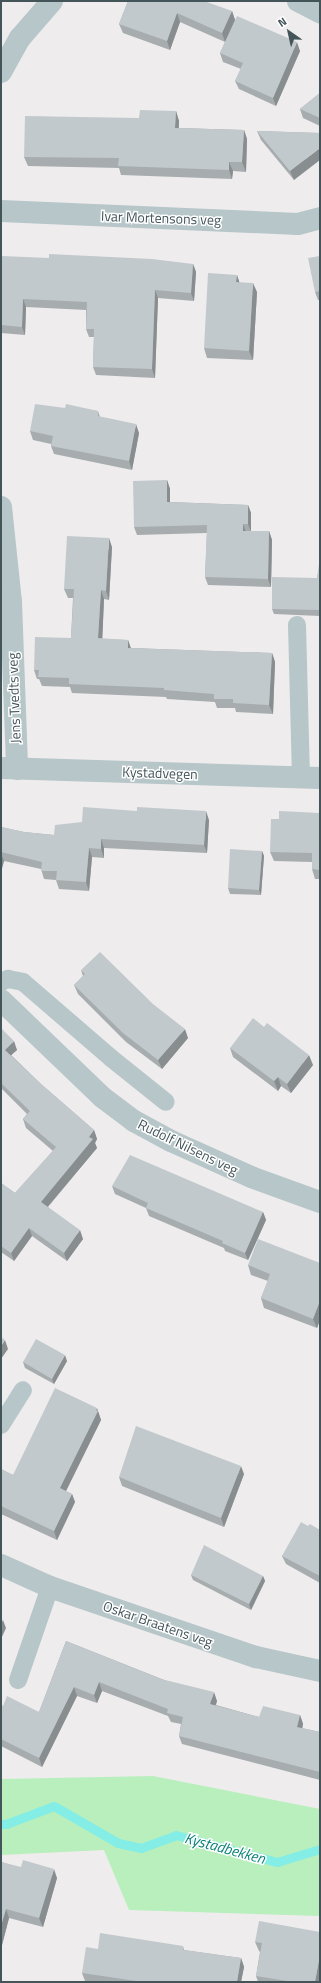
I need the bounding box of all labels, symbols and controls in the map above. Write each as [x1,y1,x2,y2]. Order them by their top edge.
north arrow [269,12,309,52]
text: N [275,13,290,31]
street label: Ivar Mortensons veg [101,208,221,228]
street label: Jens Tvedts veg [4,652,24,744]
street label: Kystadvegen [122,763,198,783]
street label: Rudolf Nilsens veg [135,1116,241,1178]
street label: Oskar Braatens veg [101,1597,215,1651]
water label: Kystadbekken [183,1829,267,1867]

